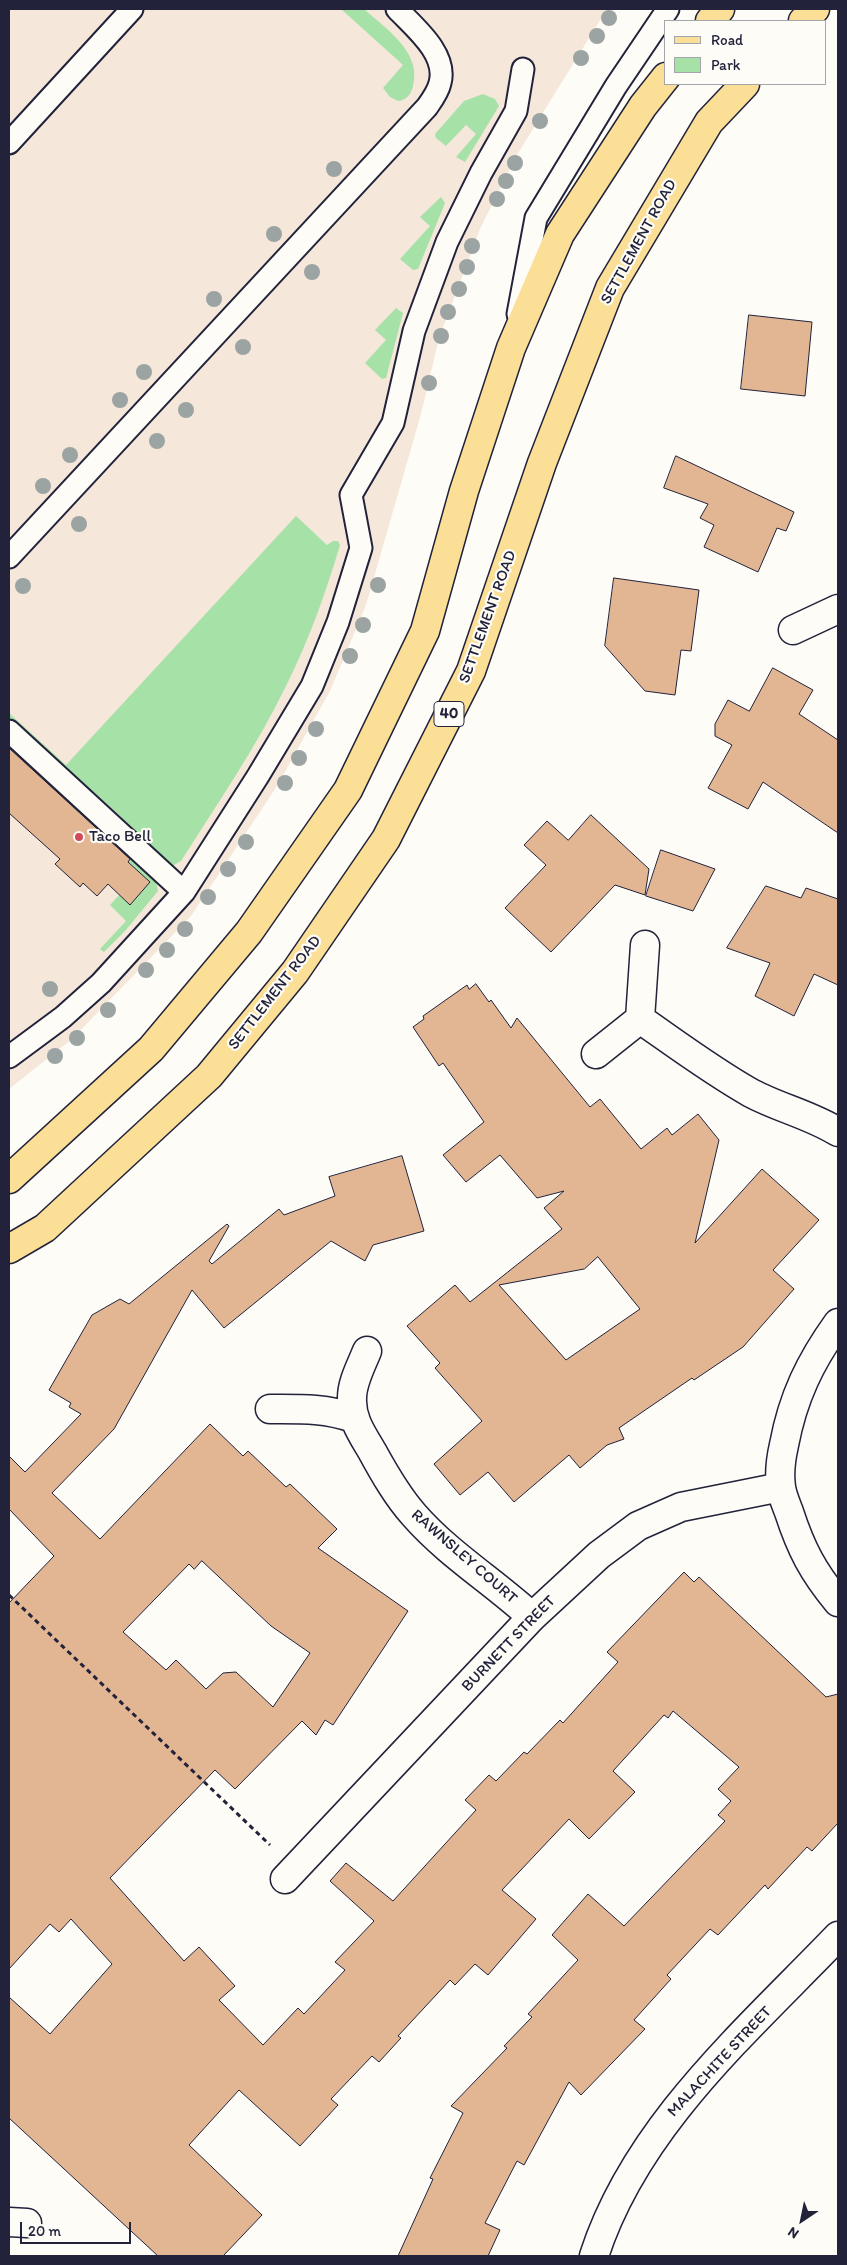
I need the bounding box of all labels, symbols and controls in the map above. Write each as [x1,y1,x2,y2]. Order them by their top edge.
legend [664,20,827,85]
text: Road [711,31,743,49]
text: Park [711,56,741,74]
street label: SETTLEMENT ROAD [597,176,681,308]
street label: SETTLEMENT ROAD [455,548,521,686]
road number: 40 [434,702,464,726]
place label: Taco Bell [89,827,151,847]
marker: Taco Bell [73,831,85,843]
street label: SETTLEMENT ROAD [224,932,326,1054]
street label: RAWNSLEY COURT [407,1506,521,1608]
street label: BURNETT STREET [458,1592,560,1696]
street label: MALACHITE STREET [664,2003,776,2121]
north arrow [777,2195,827,2245]
scale bar [22,2212,134,2244]
text: 20 m [28,2222,61,2240]
text: N [785,2223,802,2243]

